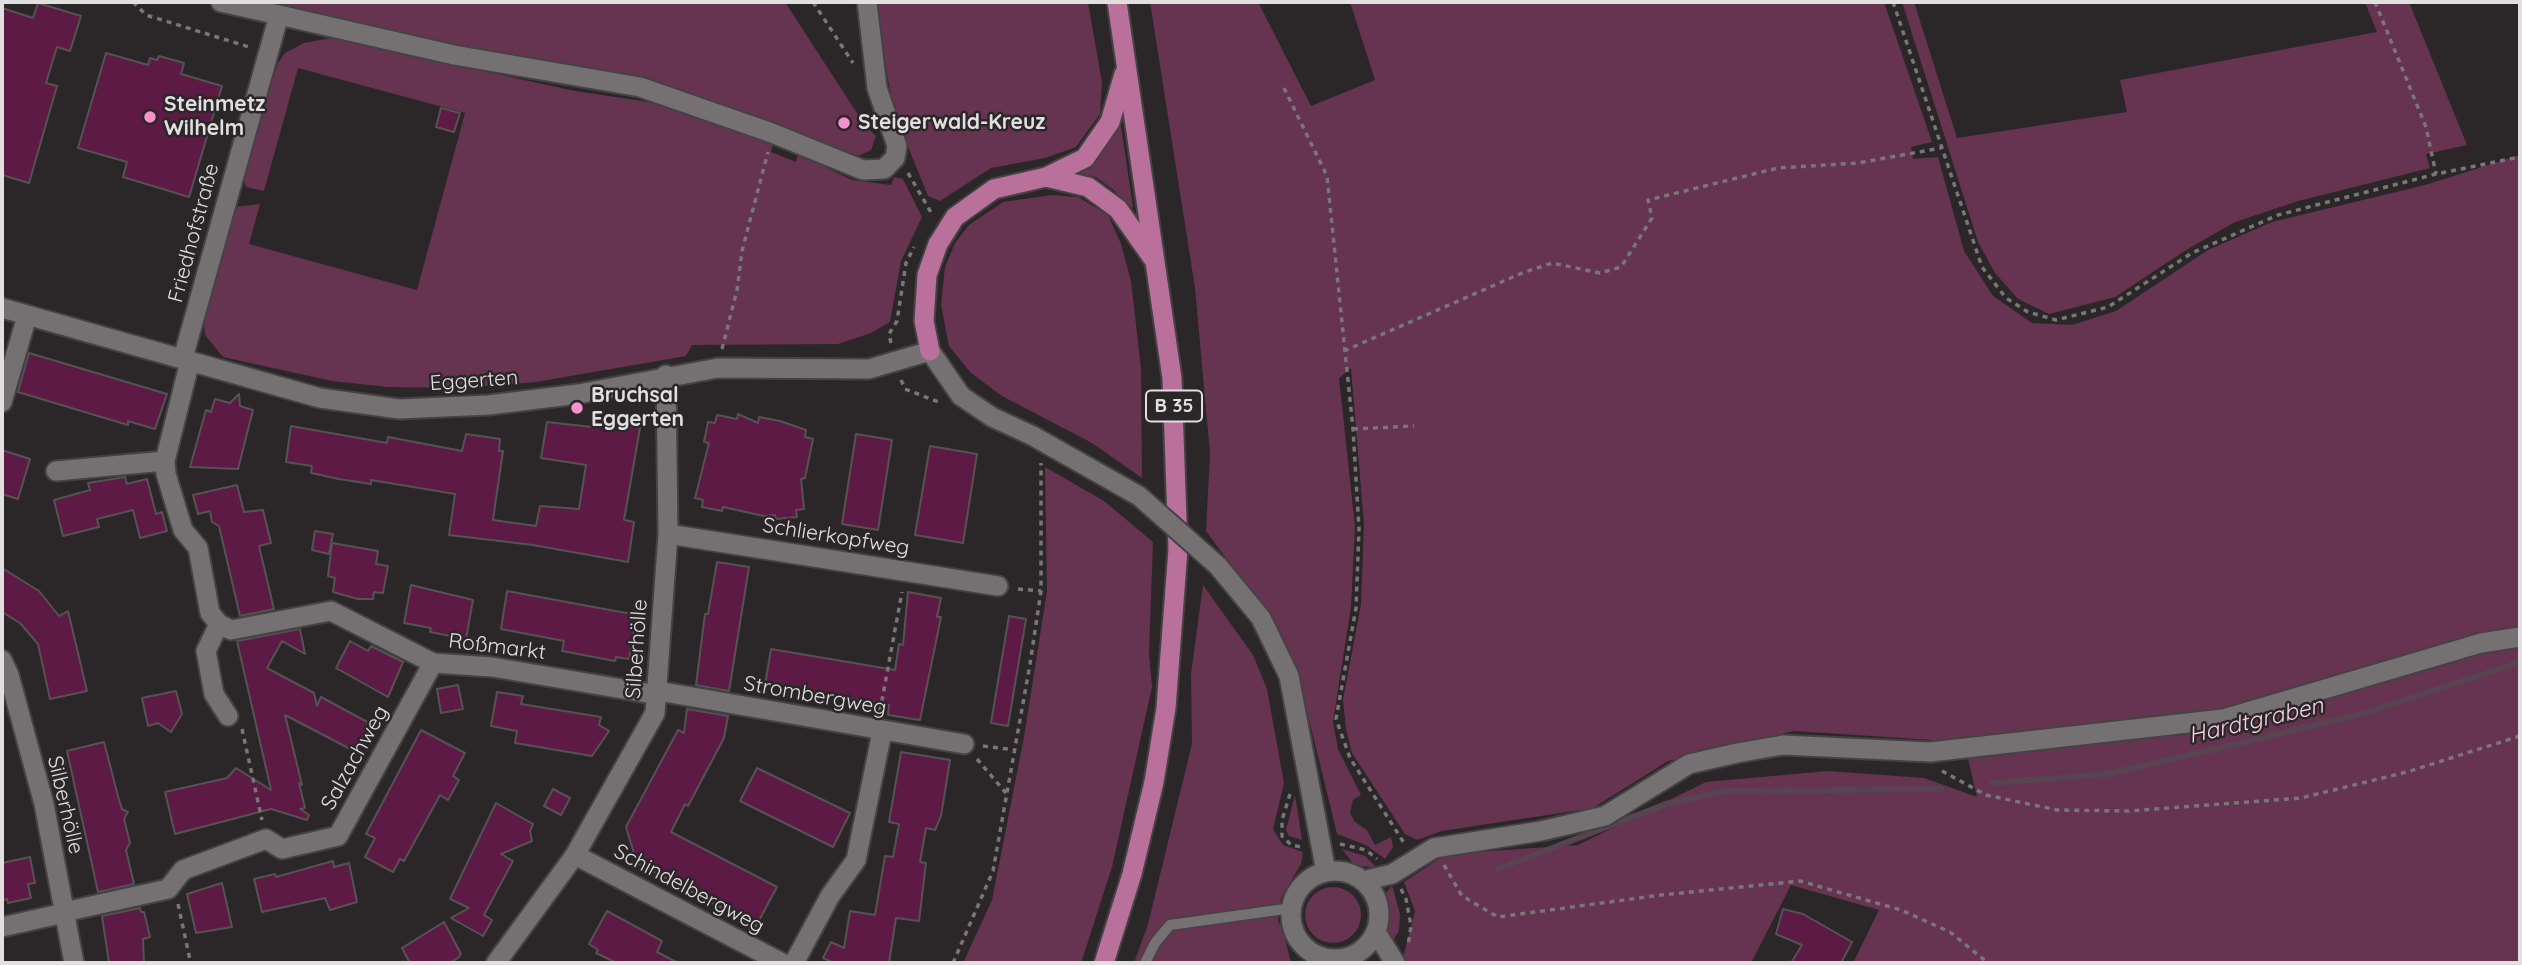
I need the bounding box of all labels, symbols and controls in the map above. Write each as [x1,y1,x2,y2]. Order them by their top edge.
place label: Steinmetz Wilhelm [164,92,265,142]
marker: Steinmetz Wilhelm [142,109,158,125]
place label: Steigerwald-Kreuz [858,110,1045,136]
marker: Steigerwald-Kreuz [836,115,852,131]
street label: Friedhofstraße [163,161,225,305]
street label: Eggerten [429,365,519,397]
place label: Bruchsal Eggerten [591,383,684,433]
road number: B 35 [1146,390,1202,422]
marker: Bruchsal Eggerten [569,400,585,416]
street label: Schlierkopfweg [761,513,911,561]
street label: Silberhölle [621,598,653,700]
street label: Roßmarkt [447,629,547,665]
street label: Strombergweg [742,671,888,721]
water label: Hardtgraben [2186,692,2326,750]
street label: Salzachweg [316,701,394,815]
street label: Silberhölle [42,754,88,856]
street label: Schindelbergweg [609,839,769,939]

